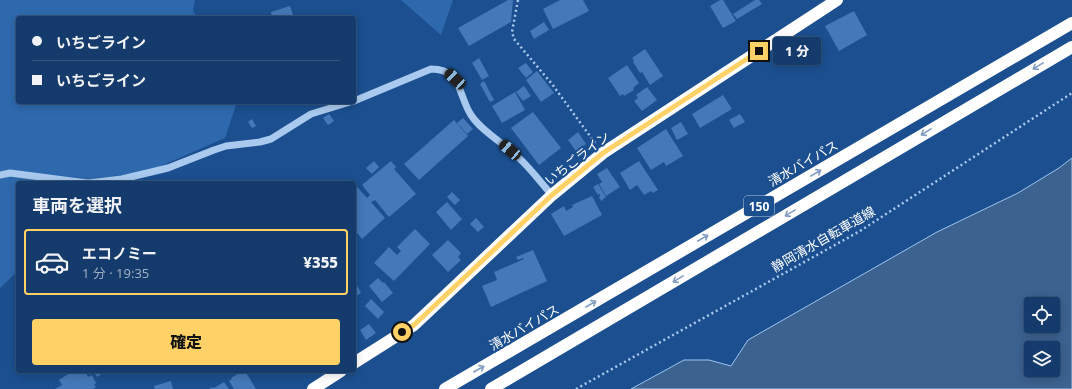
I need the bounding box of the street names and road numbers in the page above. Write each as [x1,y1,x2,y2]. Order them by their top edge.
street label: いちごライン [541,127,613,189]
street label: 清水バイパス [765,136,841,190]
road number: 150 [744,196,774,216]
street label: 静岡清水自転車道線 [768,202,878,276]
street label: 清水バイパス [486,300,562,354]

